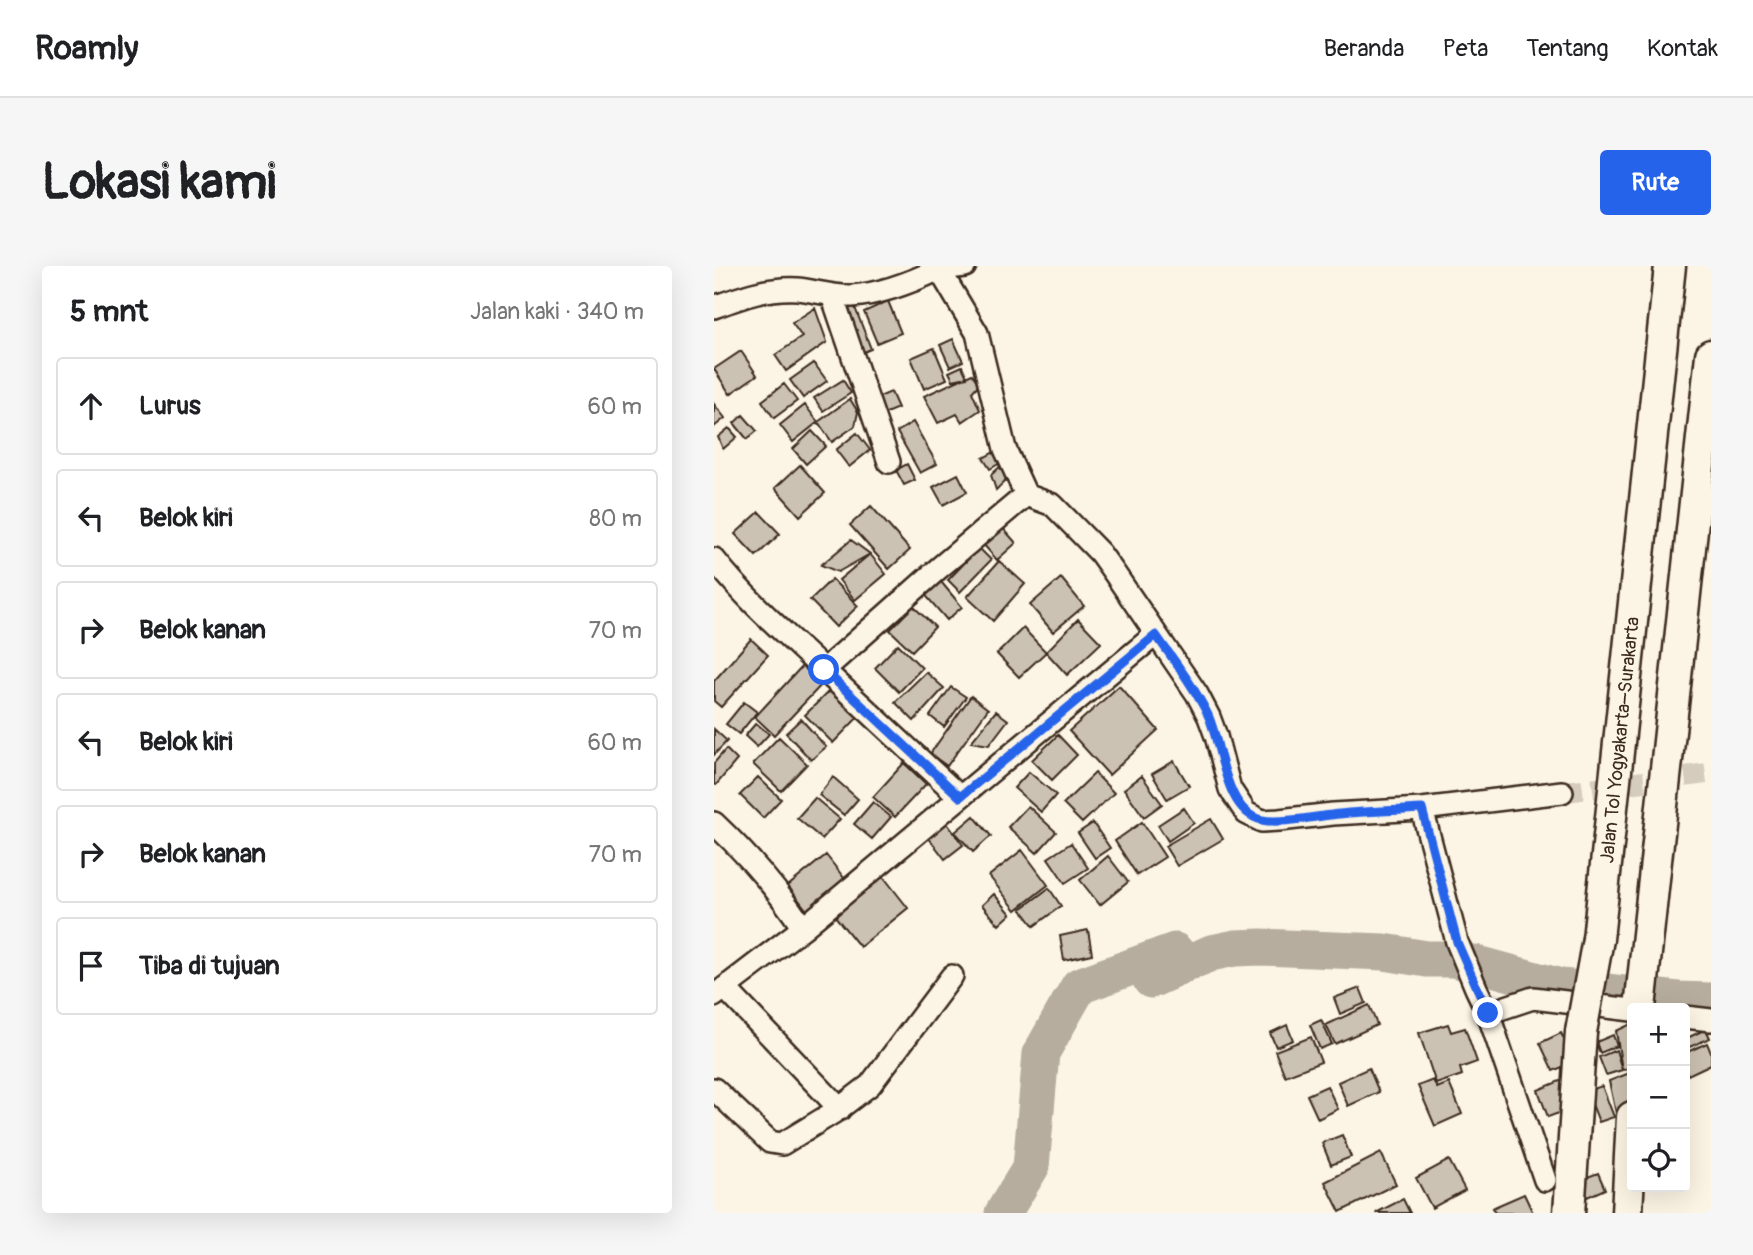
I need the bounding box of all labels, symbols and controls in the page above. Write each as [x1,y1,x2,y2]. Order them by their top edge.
text: Roamly [35,28,138,69]
text: Beranda [1323,34,1404,63]
text: Peta [1442,34,1488,63]
text: Tentang [1526,34,1609,63]
text: Kontak [1647,34,1718,63]
button: Rute [1600,150,1711,215]
text: Lokasi kami [42,152,276,213]
text: 5 mnt [70,293,148,330]
text: Jalan kaki · 340 m [470,297,644,326]
icon: ahead [72,387,110,425]
text: Lurus [139,390,201,422]
text: 60 m [587,392,642,421]
icon: left [72,499,110,537]
text: Belok kiri [139,502,233,534]
text: 80 m [589,504,642,533]
icon: right [72,611,110,649]
text: Belok kanan [139,614,266,646]
street label: Jalan Tol Yogyakarta–Surakarta [1595,615,1645,864]
text: 70 m [589,616,642,645]
route start [808,654,839,685]
icon: left [72,723,110,761]
text: Belok kiri [139,726,233,758]
text: 60 m [587,728,642,757]
icon: right [72,835,110,873]
text: Belok kanan [139,838,266,870]
text: 70 m [589,840,642,869]
icon: arrive [72,947,110,985]
text: Tiba di tujuan [139,950,280,982]
route end [1472,997,1503,1028]
map controls [1627,1003,1690,1192]
button: + [1627,1003,1690,1066]
button: − [1627,1066,1690,1129]
button: locate [1627,1129,1690,1192]

